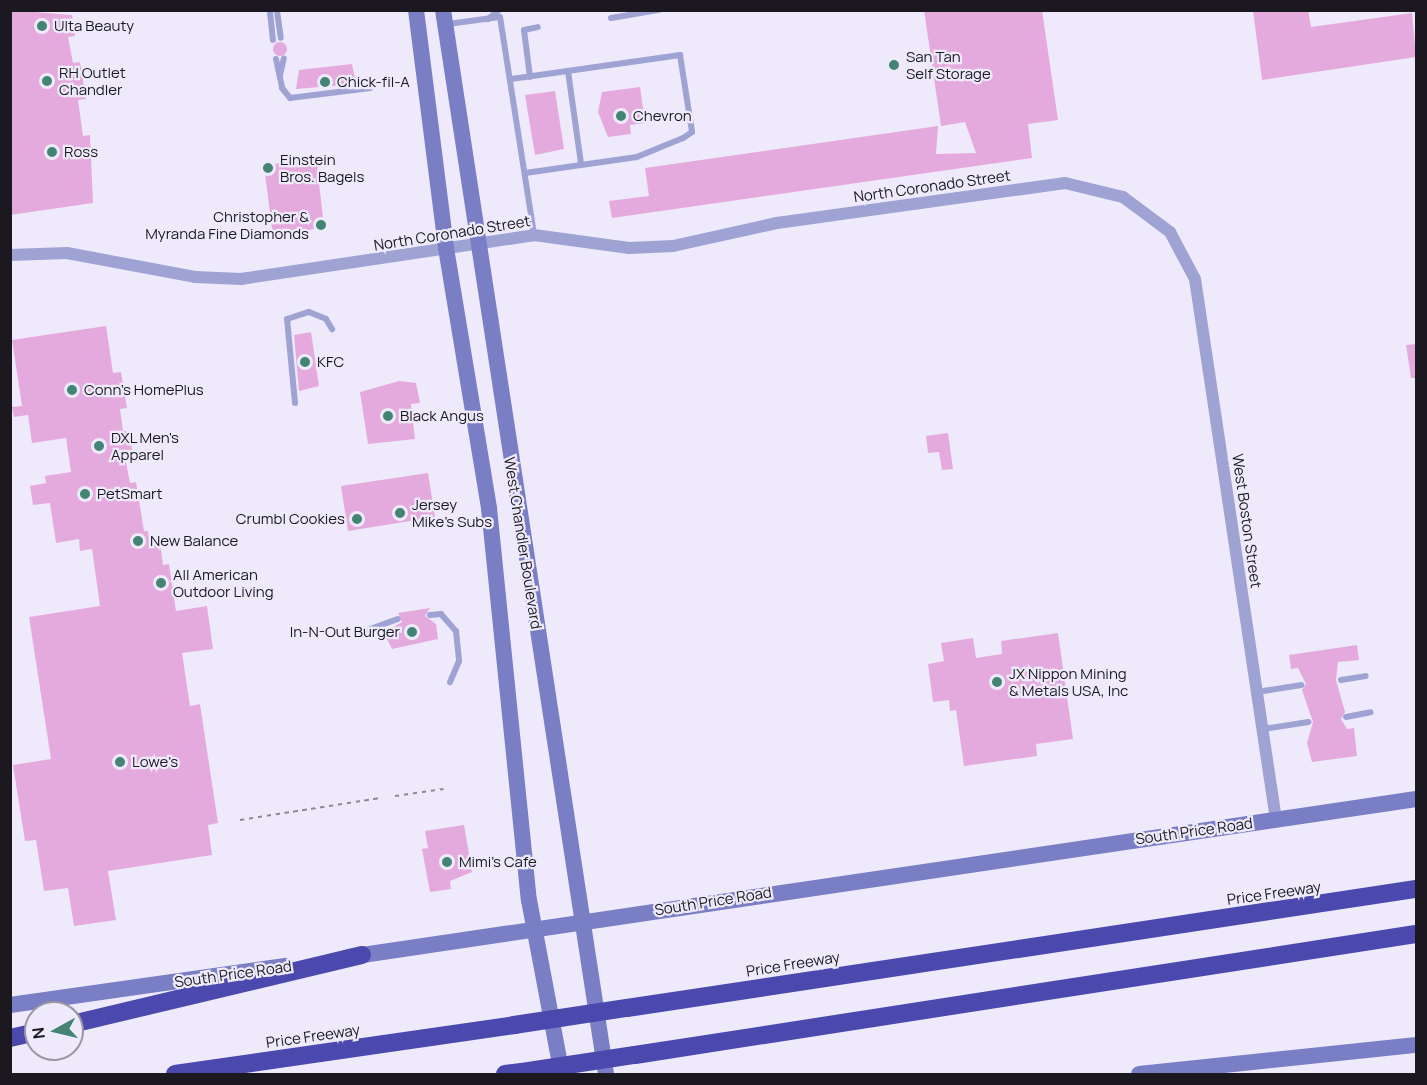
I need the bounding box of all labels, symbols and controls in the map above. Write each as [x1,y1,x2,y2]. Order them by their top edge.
place label: Ulta Beauty [54,17,134,35]
marker: Ulta Beauty [35,19,49,33]
place label: San Tan Self Storage [906,47,991,82]
marker: San Tan Self Storage [887,58,901,72]
place label: RH Outlet Chandler [59,63,126,98]
place label: Chick-fil-A [337,73,410,91]
marker: RH Outlet Chandler [40,74,54,88]
marker: Chick-fil-A [318,75,332,89]
place label: Chevron [633,107,692,125]
marker: Chevron [614,109,628,123]
place label: Ross [64,143,98,161]
marker: Ross [45,145,59,159]
place label: Einstein Bros. Bagels [280,150,364,185]
marker: Einstein Bros. Bagels [261,161,275,175]
street label: North Coronado Street [852,166,1012,206]
place label: Christopher & Myranda Fine Diamonds [145,207,309,242]
street label: North Coronado Street [372,212,532,254]
marker: Christopher & Myranda Fine Diamonds [314,218,328,232]
place label: KFC [317,353,344,371]
marker: KFC [298,355,312,369]
place label: Conn's HomePlus [84,381,204,399]
marker: Conn's HomePlus [65,383,79,397]
place label: Black Angus [400,407,484,425]
marker: Black Angus [381,409,395,423]
place label: DXL Men's Apparel [111,428,180,463]
marker: DXL Men's Apparel [92,439,106,453]
street label: West Boston Street [1229,453,1265,589]
street label: West Chandler Boulevard [501,456,545,630]
place label: PetSmart [97,485,162,503]
marker: PetSmart [78,487,92,501]
place label: Jersey Mike's Subs [412,495,492,530]
marker: Jersey Mike's Subs [393,506,407,520]
place label: Crumbl Cookies [236,510,345,528]
marker: Crumbl Cookies [350,512,364,526]
place label: New Balance [150,532,238,550]
marker: New Balance [131,534,145,548]
place label: All American Outdoor Living [173,565,274,600]
marker: All American Outdoor Living [154,576,168,590]
place label: In-N-Out Burger [290,623,400,641]
marker: In-N-Out Burger [405,625,419,639]
place label: JX Nippon Mining & Metals USA, Inc [1009,664,1128,699]
marker: JX Nippon Mining & Metals USA, Inc [990,675,1004,689]
place label: Lowe's [132,753,178,771]
marker: Lowe's [113,755,127,769]
street label: South Price Road [1134,814,1254,848]
place label: Mimi's Cafe [459,853,537,871]
marker: Mimi's Cafe [440,855,454,869]
street label: Price Freeway [1226,877,1322,909]
street label: South Price Road [653,883,773,919]
street label: Price Freeway [745,948,841,980]
street label: South Price Road [173,957,293,991]
north arrow [24,1001,84,1061]
street label: Price Freeway [265,1020,361,1052]
text: N [26,1026,50,1040]

